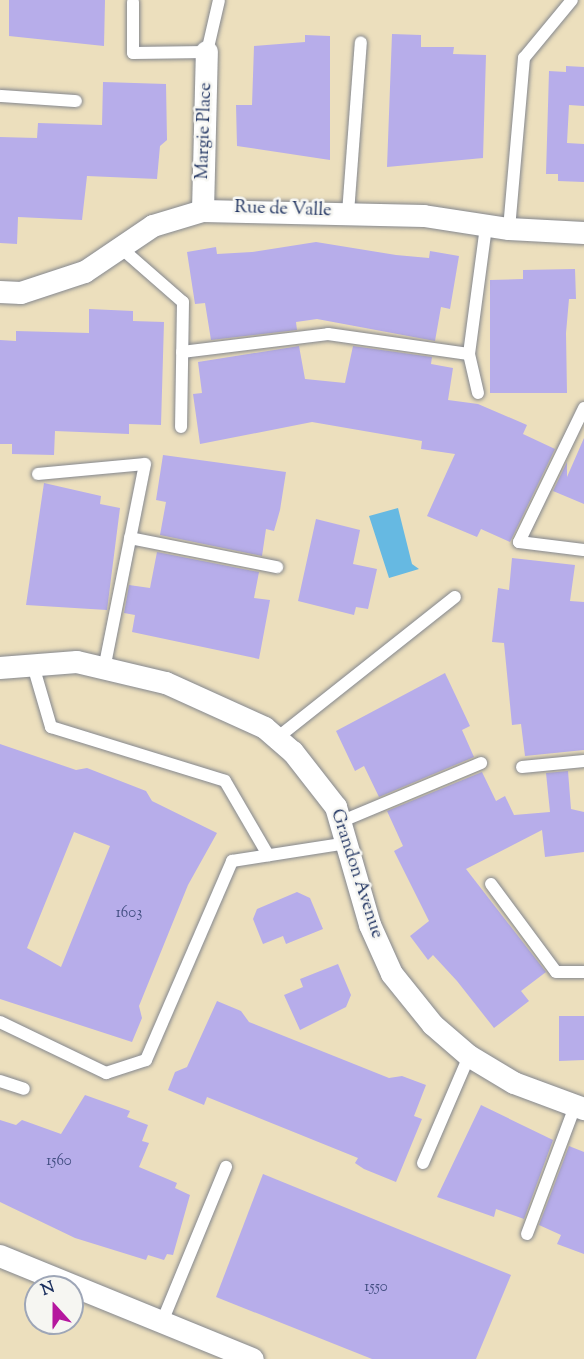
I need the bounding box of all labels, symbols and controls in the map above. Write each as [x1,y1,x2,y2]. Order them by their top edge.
street label: Margie Place [193,82,217,180]
street label: Rue de Valle [234,198,332,222]
street label: Grandon Avenue [325,807,387,941]
house number: 1603 [116,905,142,923]
house number: 1560 [46,1153,72,1171]
north arrow [24,1275,84,1335]
text: N [38,1277,58,1303]
house number: 1550 [364,1279,388,1297]

